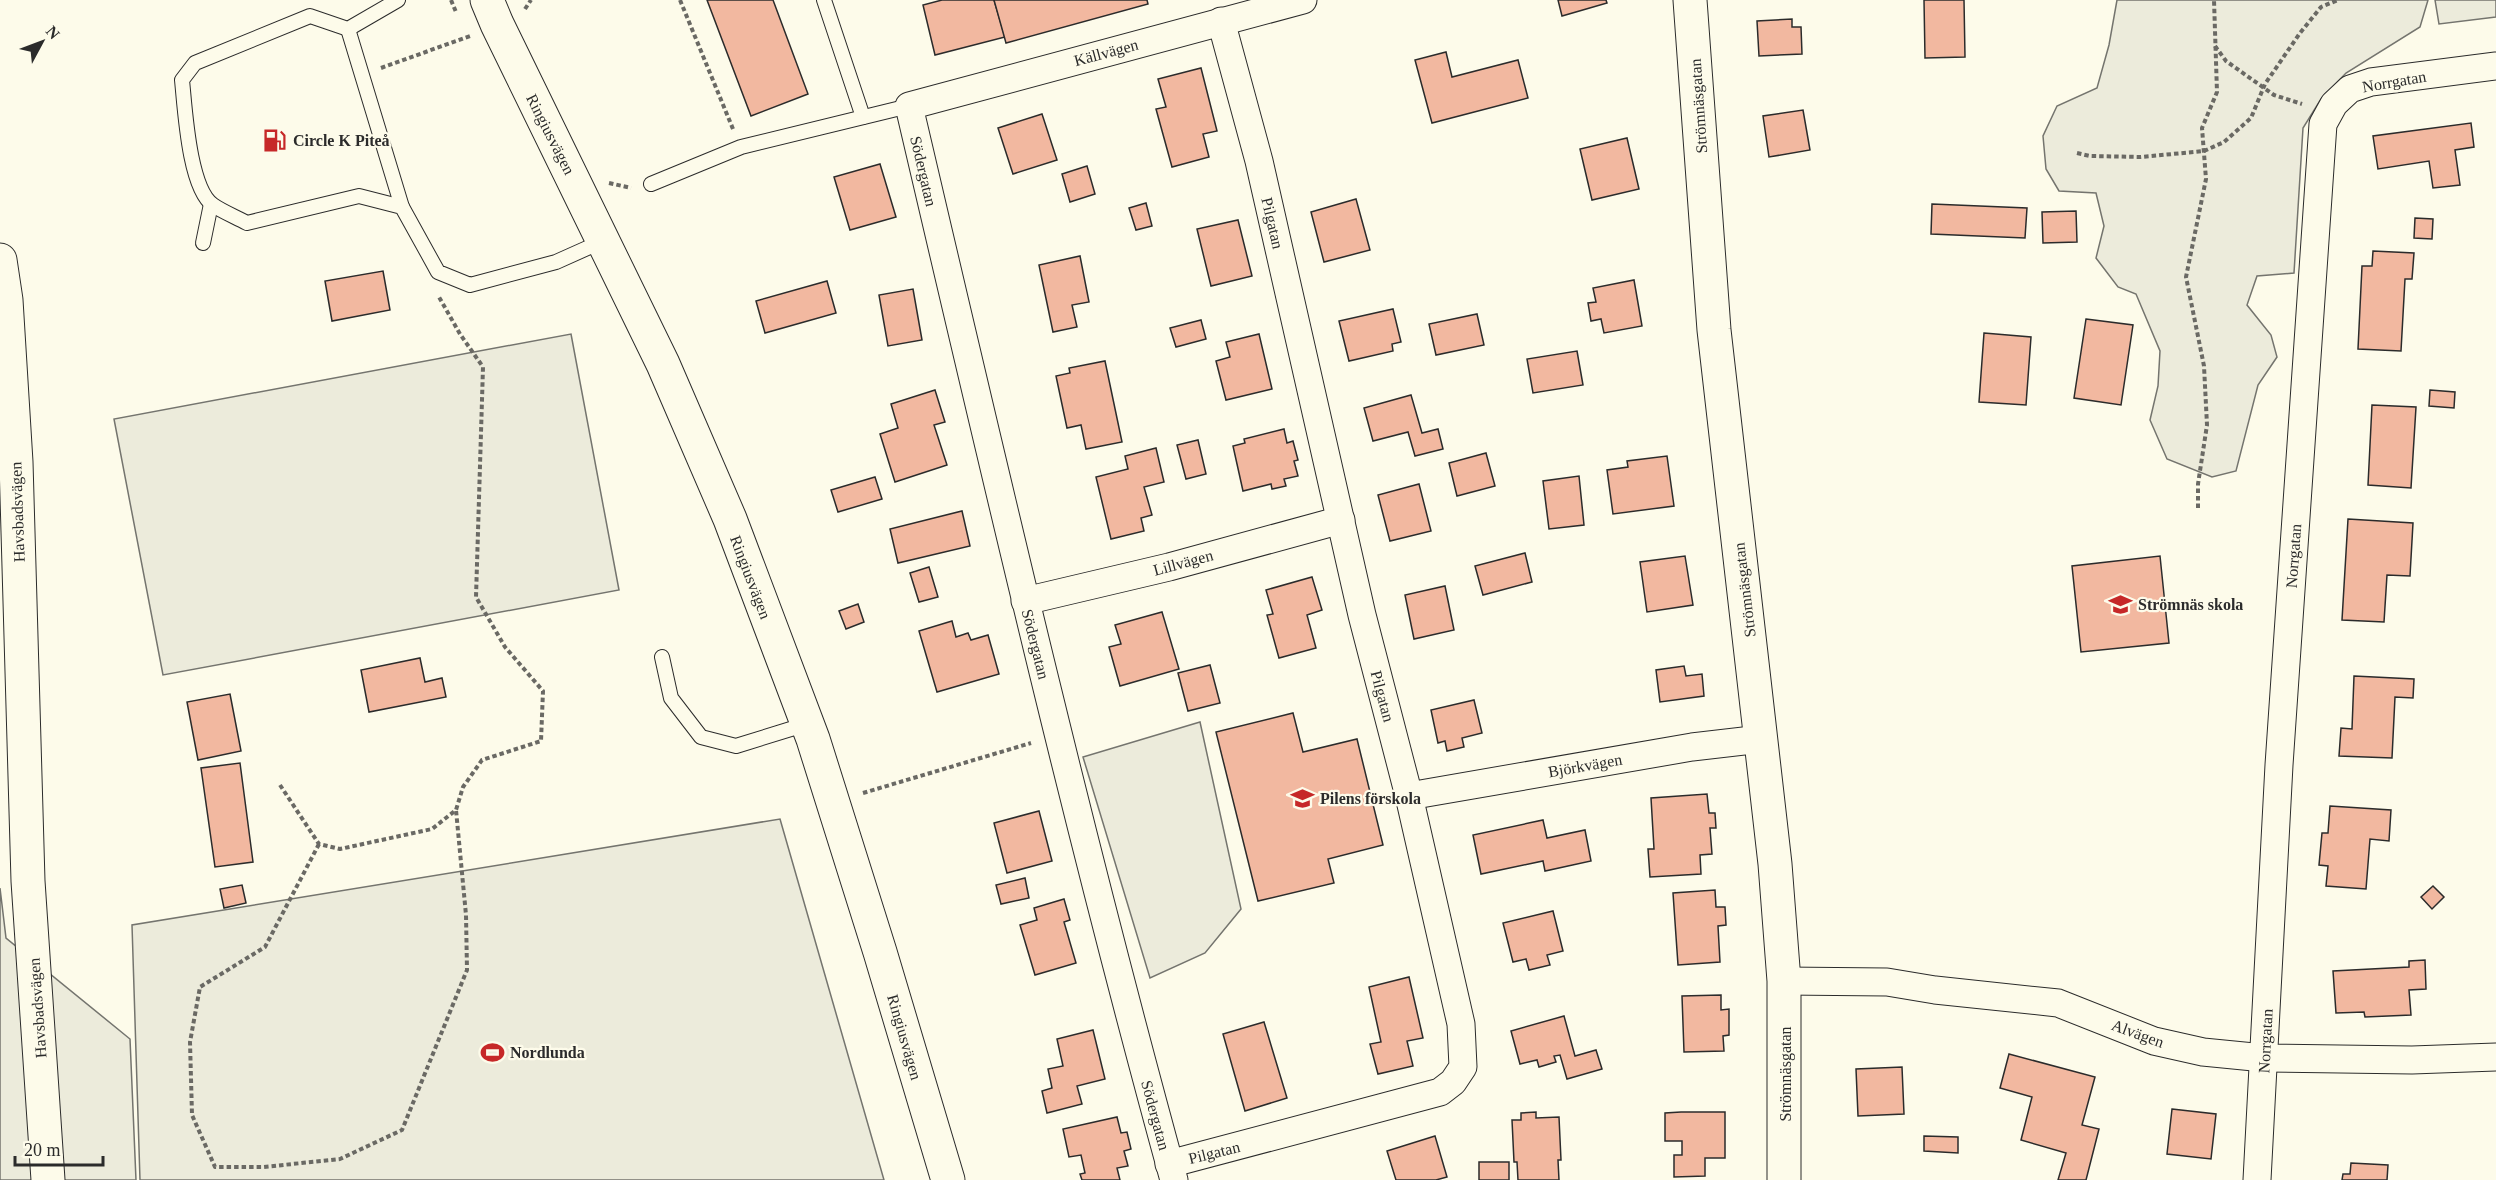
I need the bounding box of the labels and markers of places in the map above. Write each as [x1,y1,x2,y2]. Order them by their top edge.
fuel station icon: Circle K Piteå [262,127,288,153]
place label: Circle K Piteå [293,132,390,149]
school or university icon: Strömnäs skola [2107,591,2133,617]
place label: Strömnäs skola [2138,596,2243,613]
school or university icon: Pilens förskola [1289,785,1315,811]
place label: Pilens förskola [1320,790,1421,807]
sports icon: Nordlunda [479,1039,505,1065]
place label: Nordlunda [510,1044,585,1061]

